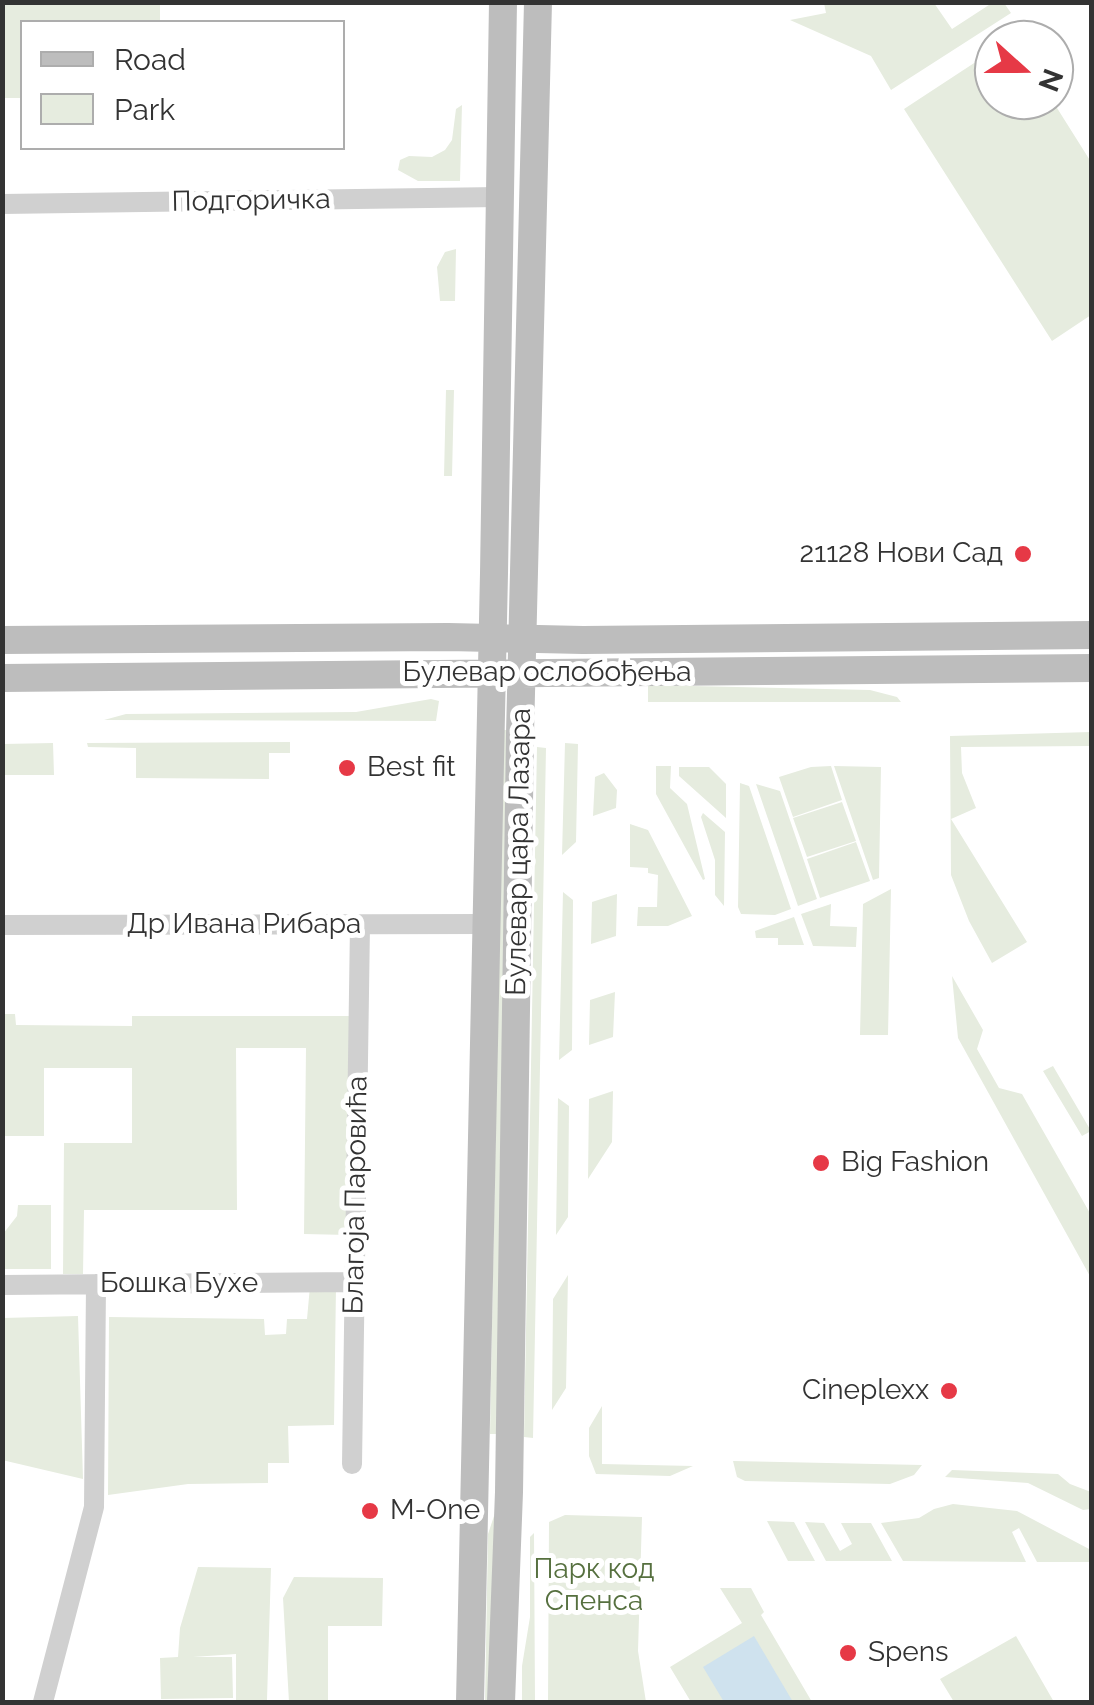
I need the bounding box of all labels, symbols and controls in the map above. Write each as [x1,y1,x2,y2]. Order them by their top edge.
legend [20,20,345,150]
north arrow [974,20,1074,120]
text: Road [114,42,186,77]
text: N [1031,64,1070,96]
text: Park [114,92,175,127]
street label: Подгоричка [171,183,331,219]
place label: 21128 Нови Сад [800,537,1003,571]
marker: 21128 Нови Сад [1012,543,1034,565]
street label: Булевар ослобођења [402,656,692,690]
street label: Булевар цара Лазара [500,708,538,996]
place label: Best fit [367,751,456,785]
marker: Best fit [336,757,358,779]
street label: Др Ивана Рибара [127,908,361,942]
street label: Благоја Паровића [337,1075,375,1315]
place label: Big Fashion [841,1146,989,1180]
marker: Big Fashion [810,1152,832,1174]
street label: Бошка Бухе [100,1267,258,1301]
place label: Cineplexx [802,1374,929,1408]
marker: Cineplexx [938,1380,960,1402]
place label: M-One [390,1494,480,1528]
marker: M-One [359,1500,381,1522]
park label: Парк код Спенса [534,1553,654,1619]
place label: Spens [868,1636,949,1670]
marker: Spens [837,1642,859,1664]

